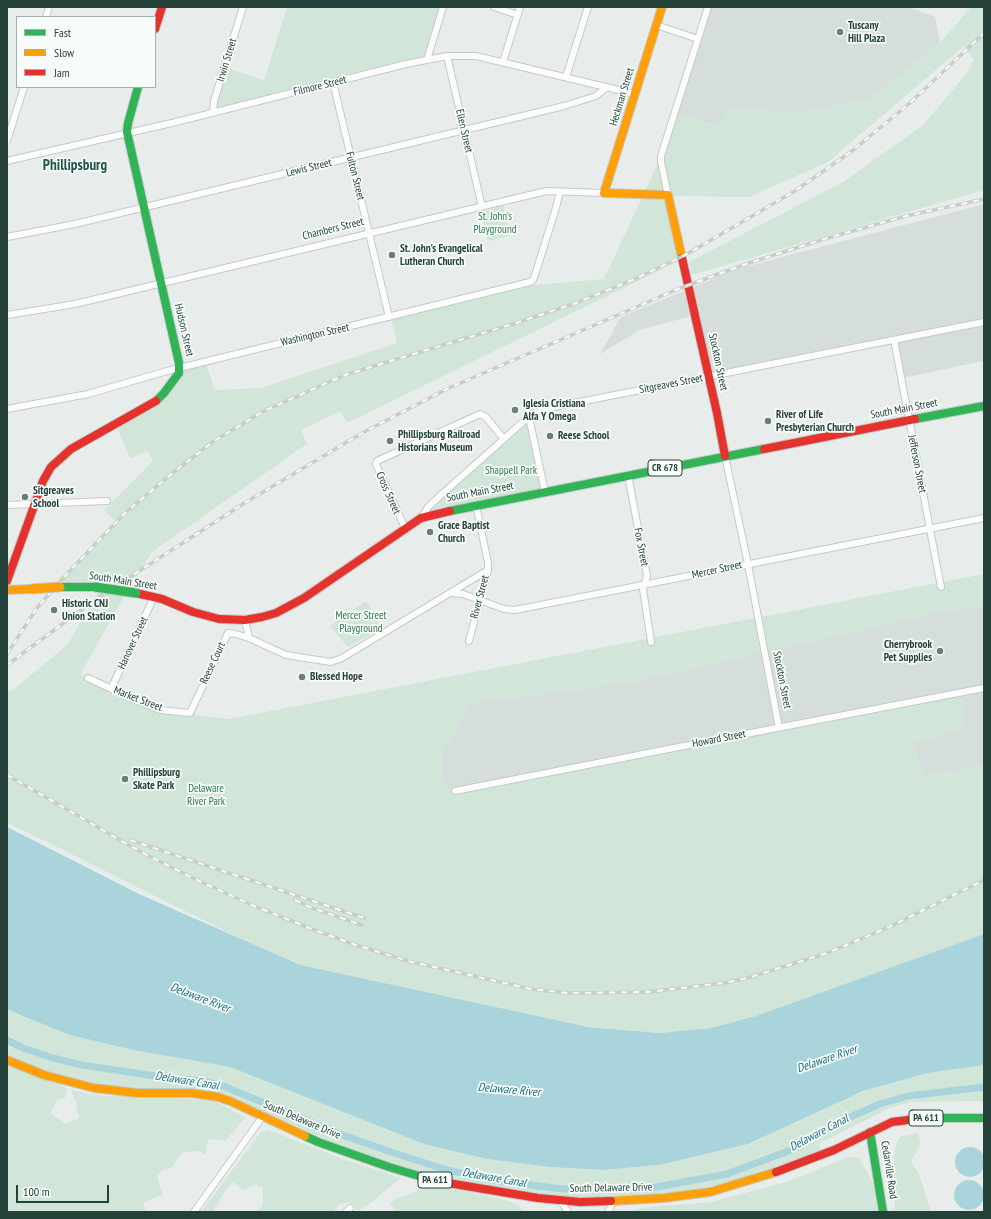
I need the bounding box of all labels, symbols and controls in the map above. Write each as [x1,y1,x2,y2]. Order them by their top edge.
legend [16,16,156,88]
place label: Tuscany Hill Plaza [848,19,885,45]
text: Fast [54,25,71,40]
marker: Tuscany Hill Plaza [835,27,845,37]
street label: Irwin Street [214,37,240,83]
text: Slow [54,45,74,60]
text: Jam [54,65,70,80]
street label: Heckman Street [607,66,637,128]
street label: Filmore Street [292,73,348,99]
street label: Ellen Street [453,108,475,154]
street label: Fulton Street [343,150,367,202]
street label: Lewis Street [285,156,333,180]
district label: Phillipsburg [43,157,107,175]
park label: St. John’s Playground [474,210,516,236]
street label: Chambers Street [301,215,365,243]
place label: St. John's Evangelical Lutheran Church [400,242,483,268]
marker: St. John's Evangelical Lutheran Church [387,250,397,260]
street label: Hudson Street [172,302,196,358]
street label: Washington Street [280,321,350,349]
street label: Stockton Street [705,332,731,392]
street label: Sitgreaves Street [638,371,704,397]
street label: South Main Street [869,396,939,422]
place label: Iglesia Cristiana Alfa Y Omega [523,397,585,423]
marker: Iglesia Cristiana Alfa Y Omega [510,405,520,415]
place label: River of Life Presbyterian Church [776,408,854,434]
marker: River of Life Presbyterian Church [763,416,773,426]
place label: Phillipsburg Railroad Historians Museum [398,428,480,454]
place label: Reese School [558,429,609,443]
marker: Reese School [545,431,555,441]
street label: Jefferson Street [905,434,929,494]
marker: Phillipsburg Railroad Historians Museum [385,436,395,446]
road number: CR 678 [648,460,682,476]
park label: Shappell Park [485,464,537,478]
street label: Cross Street [373,470,403,516]
street label: South Main Street [445,479,515,505]
place label: Sitgreaves School [33,484,74,510]
marker: Sitgreaves School [20,492,30,502]
place label: Grace Baptist Church [438,519,490,545]
marker: Grace Baptist Church [425,527,435,537]
street label: Fox Street [631,527,651,567]
street label: Mercer Street [691,558,743,582]
street label: South Main Street [88,569,158,593]
street label: River Street [468,574,492,620]
place label: Historic CNJ Union Station [62,597,115,623]
marker: Historic CNJ Union Station [49,605,59,615]
park label: Mercer Street Playground [336,609,386,635]
street label: Hanover Street [115,615,151,671]
place label: Cherrybrook Pet Supplies [884,638,932,664]
street label: Reese Court [198,640,228,686]
marker: Cherrybrook Pet Supplies [935,646,945,656]
street label: Stockton Street [770,650,794,710]
place label: Blessed Hope [310,670,363,684]
marker: Blessed Hope [297,672,307,682]
street label: Market Street [112,684,164,714]
street label: Howard Street [691,727,747,751]
place label: Phillipsburg Skate Park [133,766,180,792]
marker: Phillipsburg Skate Park [120,774,130,784]
park label: Delaware River Park [187,782,225,808]
water label: Delaware River [168,980,232,1016]
water label: Delaware River [795,1042,859,1076]
water label: Delaware Canal [154,1069,220,1093]
water label: Delaware River [477,1080,541,1100]
street label: South Delaware Drive [261,1098,343,1142]
road number: PA 611 [909,1110,943,1126]
water label: Delaware Canal [787,1111,851,1155]
street label: Cedarville Road [878,1140,900,1200]
water label: Delaware Canal [461,1165,527,1191]
road number: PA 611 [418,1172,452,1188]
scale bar [18,1177,111,1203]
street label: South Delaware Drive [570,1181,652,1195]
text: 100 m [23,1184,50,1199]

